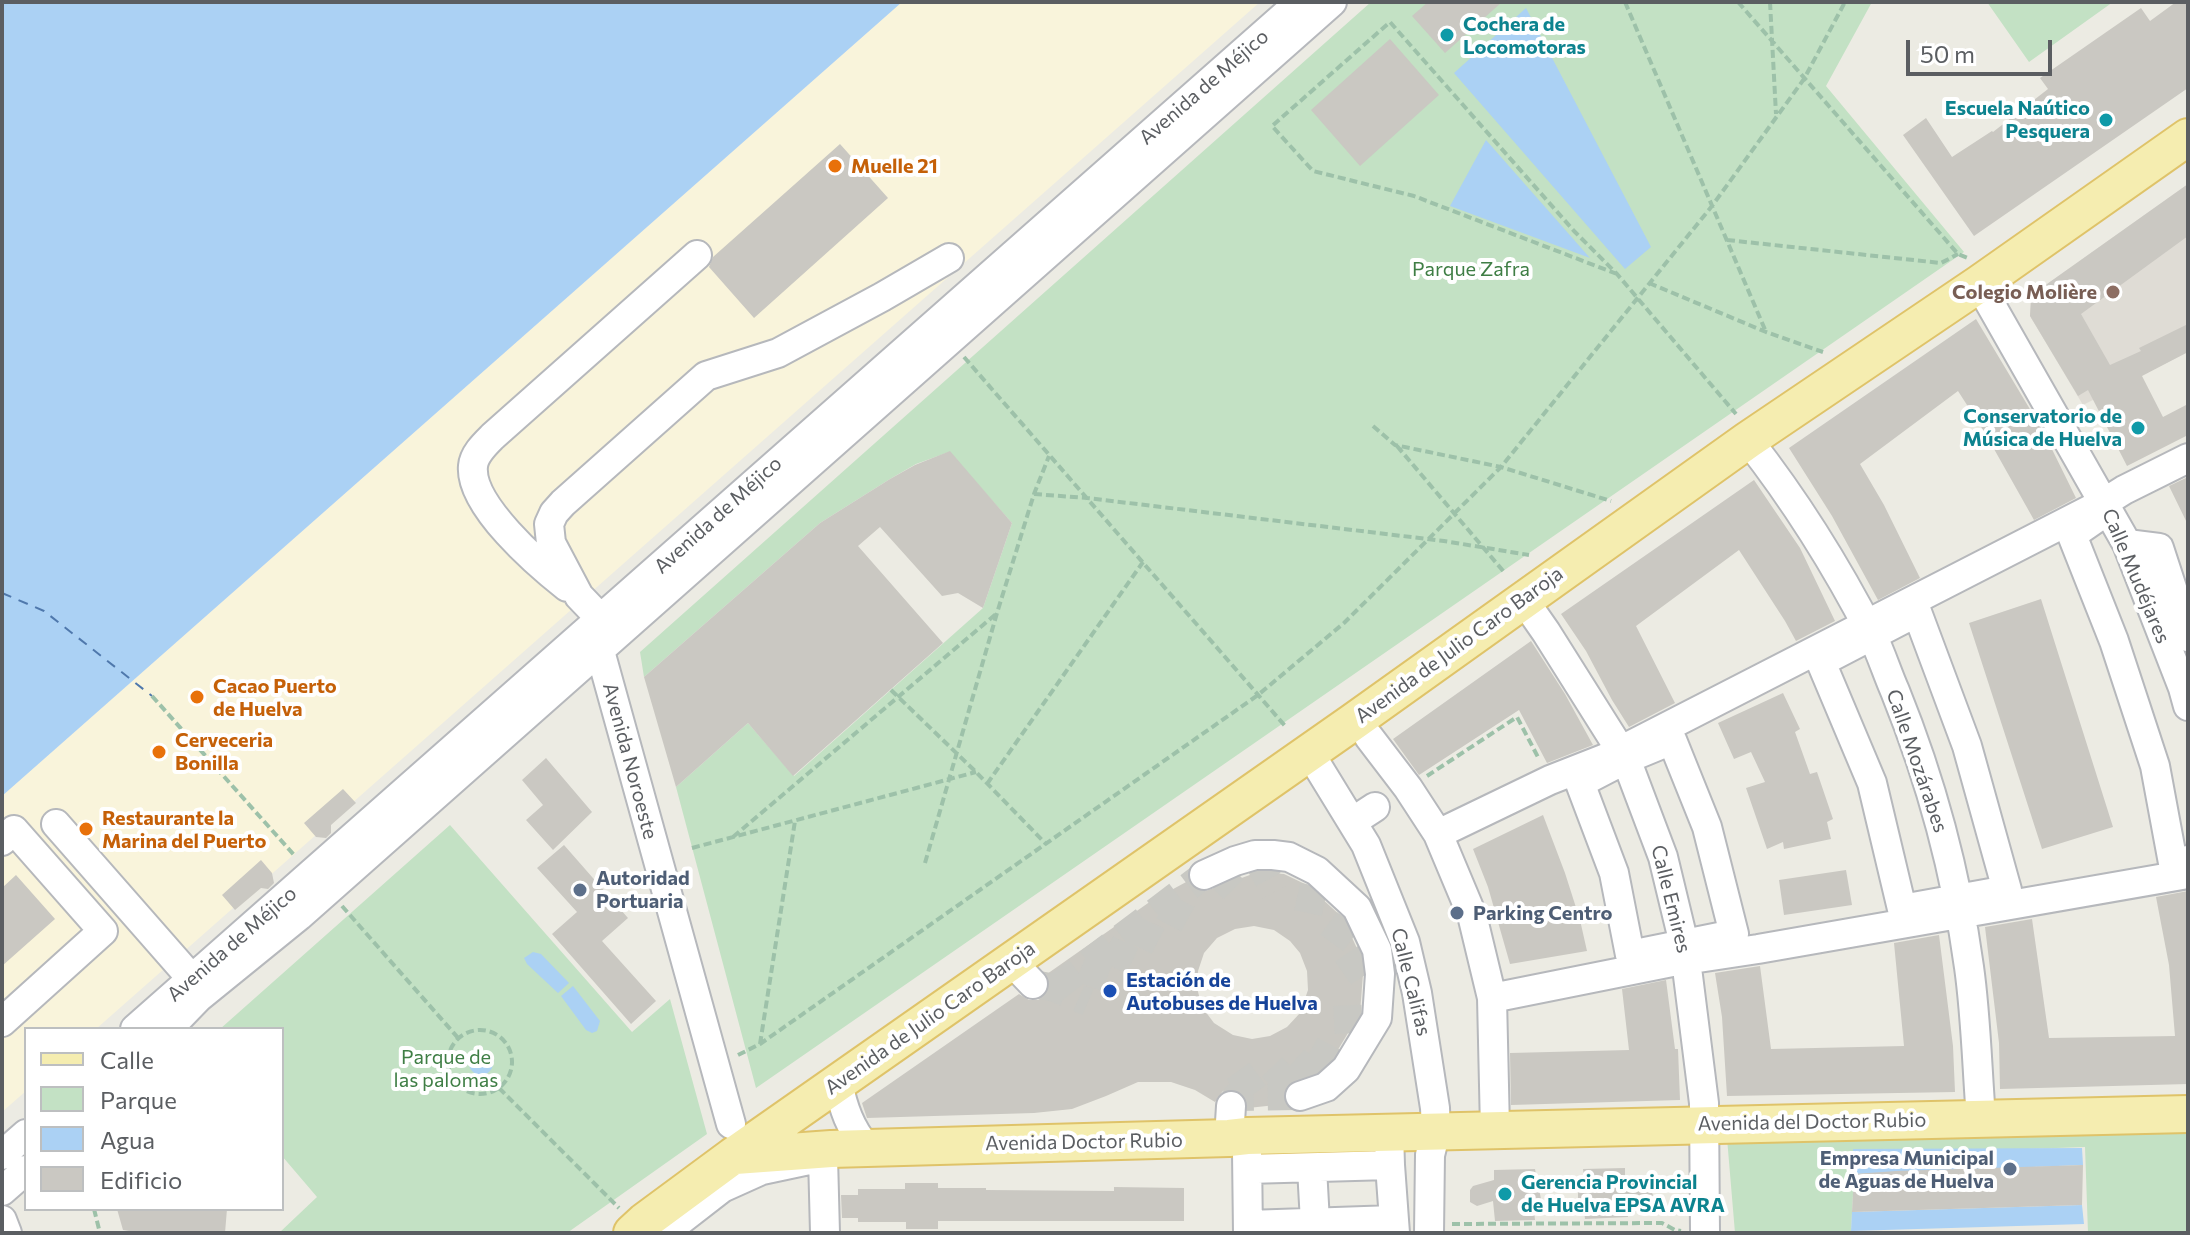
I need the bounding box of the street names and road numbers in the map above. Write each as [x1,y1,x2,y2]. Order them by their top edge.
street label: Avenida de Méjico [1134,24,1274,150]
street label: Avenida de Méjico [649,451,787,579]
street label: Calle Mudéjares [2097,505,2175,647]
street label: Avenida de Julio Caro Baroja [1350,562,1568,728]
street label: Avenida Noroeste [598,680,662,842]
street label: Calle Mozárabes [1881,686,1953,836]
street label: Calle Emires [1646,843,1696,955]
street label: Avenida de Méjico [162,881,302,1007]
street label: Calle Califas [1386,926,1436,1038]
street label: Avenida de Julio Caro Baroja [820,936,1040,1100]
street label: Avenida del Doctor Rubio [1697,1108,1927,1136]
street label: Avenida Doctor Rubio [985,1128,1183,1156]

